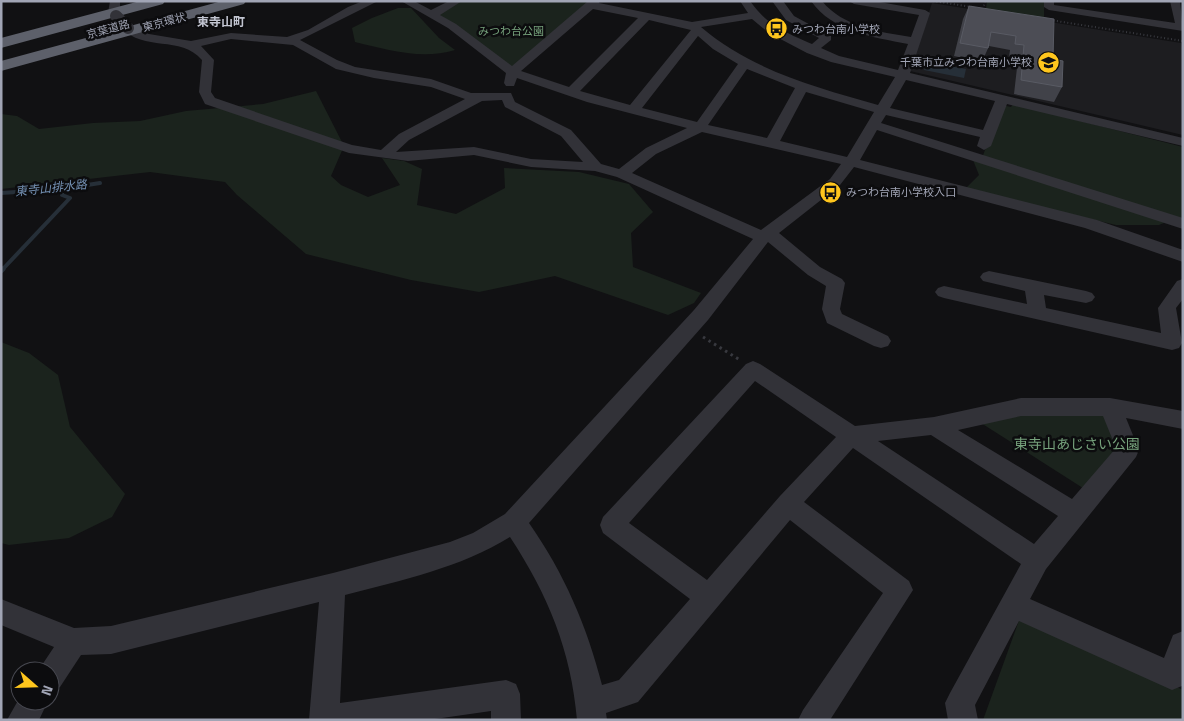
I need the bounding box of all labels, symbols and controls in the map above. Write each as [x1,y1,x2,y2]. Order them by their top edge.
street label: 東京環状 [141,8,188,35]
district label: 東寺山町 [197,12,245,31]
street label: 京葉道路 [85,16,131,42]
bus stop icon: みつわ台南小学校 [764,17,788,41]
place label: みつわ台南小学校 [792,21,880,37]
park label: みつわ台公園 [478,23,544,39]
school or university icon: 千葉市立みつわ台南小学校 [1036,50,1060,74]
place label: 千葉市立みつわ台南小学校 [900,54,1032,70]
water label: 東寺山排水路 [14,174,89,201]
bus stop icon: みつわ台南小学校入口 [818,180,842,204]
place label: みつわ台南小学校入口 [846,184,956,200]
park label: 東寺山あじさい公園 [1014,433,1140,454]
north arrow [10,661,60,711]
text: N [36,682,59,699]

